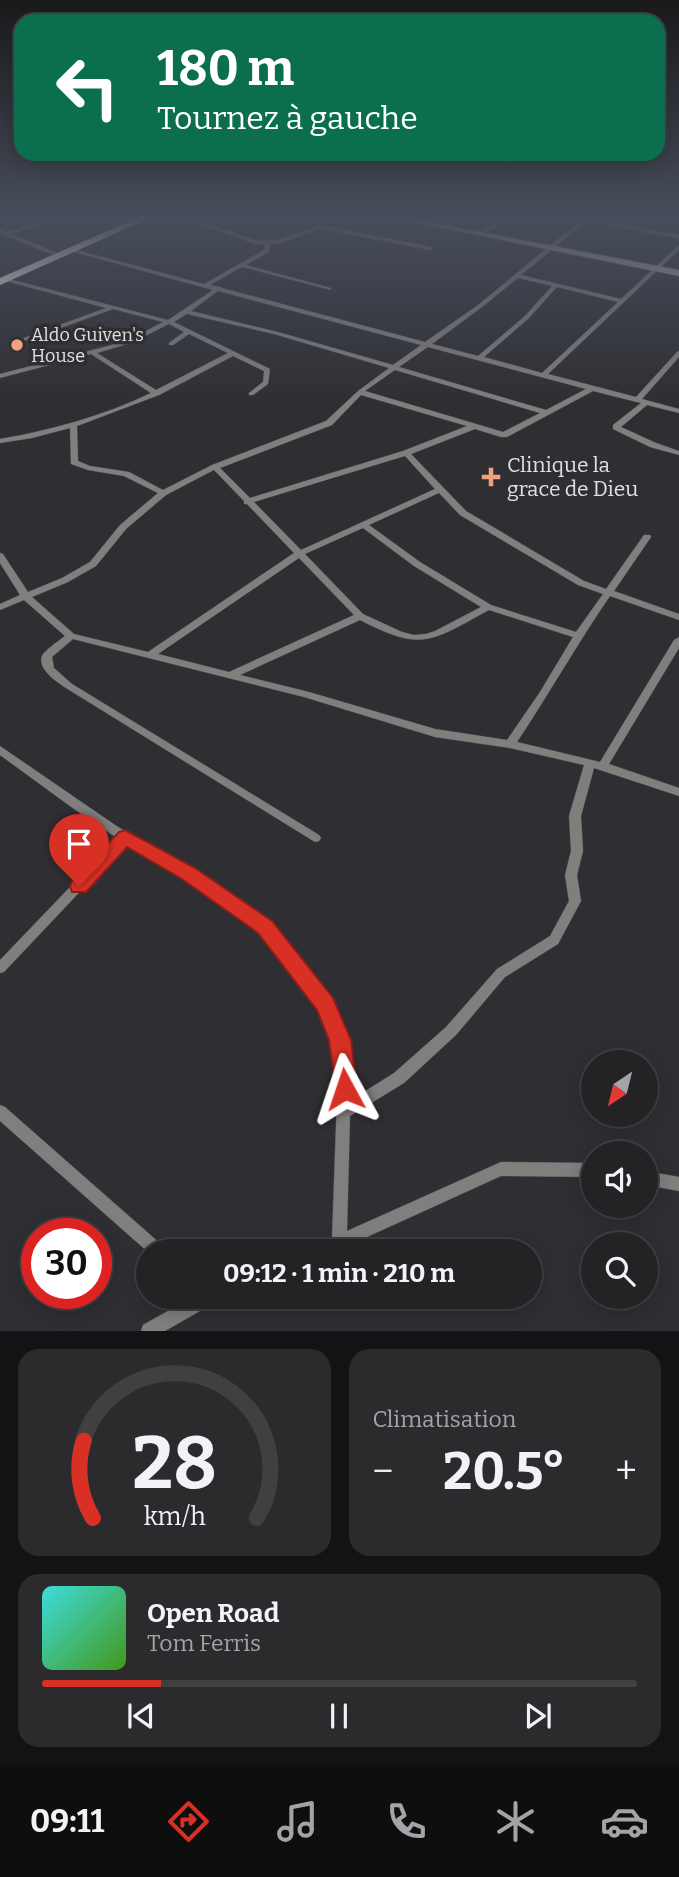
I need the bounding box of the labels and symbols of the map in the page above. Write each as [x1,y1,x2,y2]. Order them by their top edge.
place label: Aldo Guiven's House [31,324,144,367]
marker: Aldo Guiven's House [9,337,25,353]
place label: Clinique la grace de Dieu [507,452,638,502]
marker: Clinique la grace de Dieu [481,467,501,487]
pin [49,814,109,886]
north arrow [581,1050,658,1127]
position arrow [308,1052,382,1126]
speed limit sign: 30 [21,1218,112,1309]

